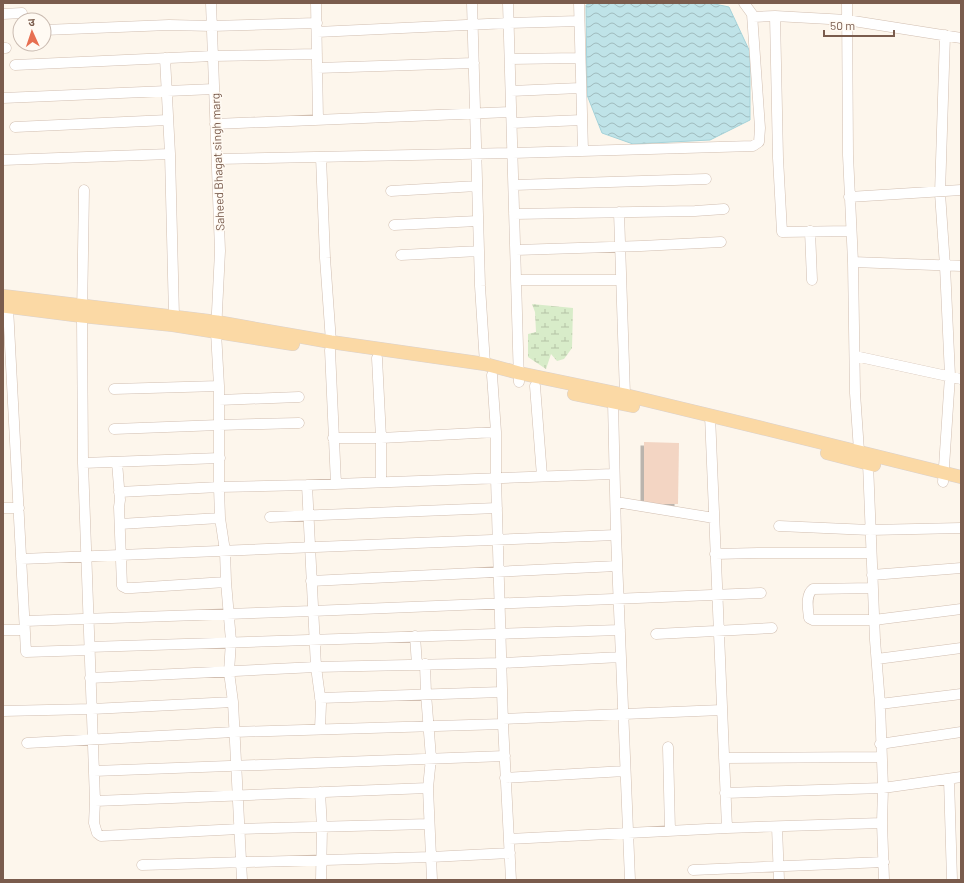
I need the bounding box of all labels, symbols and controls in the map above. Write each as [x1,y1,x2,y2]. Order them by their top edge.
north arrow [12,12,52,52]
scale bar [824,12,894,38]
text: उ [28,15,36,28]
text: 50 m [830,18,855,32]
street label: Saheed Bhagat singh marg [208,93,226,231]

